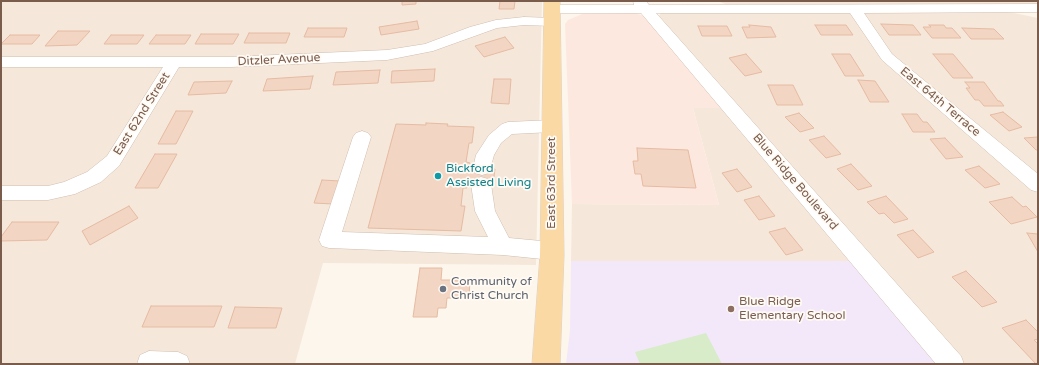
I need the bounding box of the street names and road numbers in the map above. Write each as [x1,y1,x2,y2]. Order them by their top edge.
street label: Ditzler Avenue [237,51,321,69]
street label: East 64th Terrace [897,64,983,140]
street label: East 62nd Street [111,70,173,158]
street label: Blue Ridge Boulevard [749,131,841,233]
street label: East 63rd Street [545,137,559,229]

